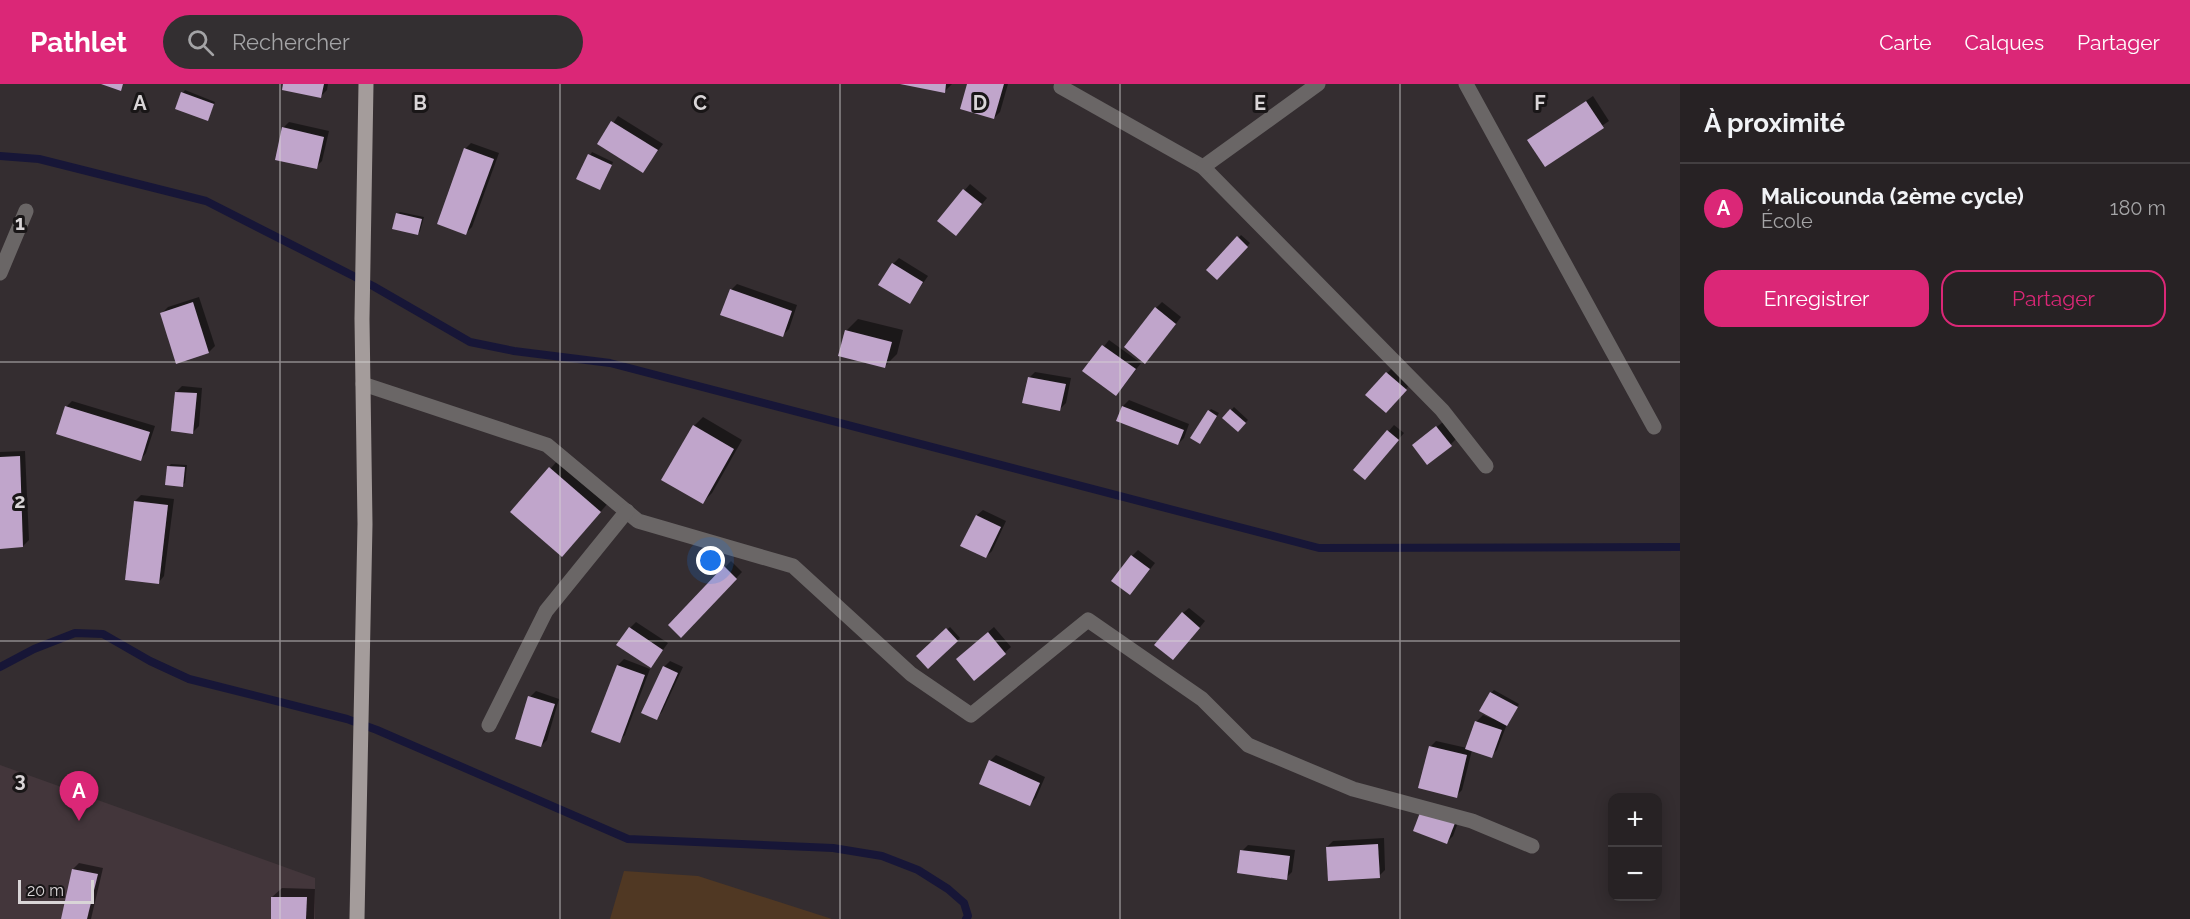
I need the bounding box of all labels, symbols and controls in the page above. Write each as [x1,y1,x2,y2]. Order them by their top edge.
search box [163,15,583,69]
text: Pathlet [30,26,127,59]
icon: search [184,26,217,59]
text: Rechercher [232,29,350,55]
text: Carte [1879,30,1932,55]
text: Calques [1965,30,2044,55]
text: Partager [2077,30,2160,55]
text: A [133,91,147,115]
text: B [413,91,427,115]
text: C [693,91,707,115]
text: D [973,91,987,115]
text: E [1254,91,1266,115]
text: F [1534,91,1546,115]
text: À proximité [1704,108,1845,138]
text: Malicounda (2ème cycle) [1761,183,2024,209]
text: A [1717,196,1730,220]
text: 180 m [2110,196,2166,220]
text: École [1761,209,1813,233]
text: 1 [15,211,25,235]
button: Enregistrer [1704,270,1929,327]
button: Partager [1941,270,2166,327]
text: 2 [14,489,26,513]
your location [696,546,725,575]
text: 3 [14,768,26,792]
pin: A [60,772,98,821]
map controls [1608,793,1662,901]
button: + [1608,793,1662,847]
button: − [1608,847,1662,901]
scale bar [18,877,94,904]
text: 20 m [27,881,64,900]

